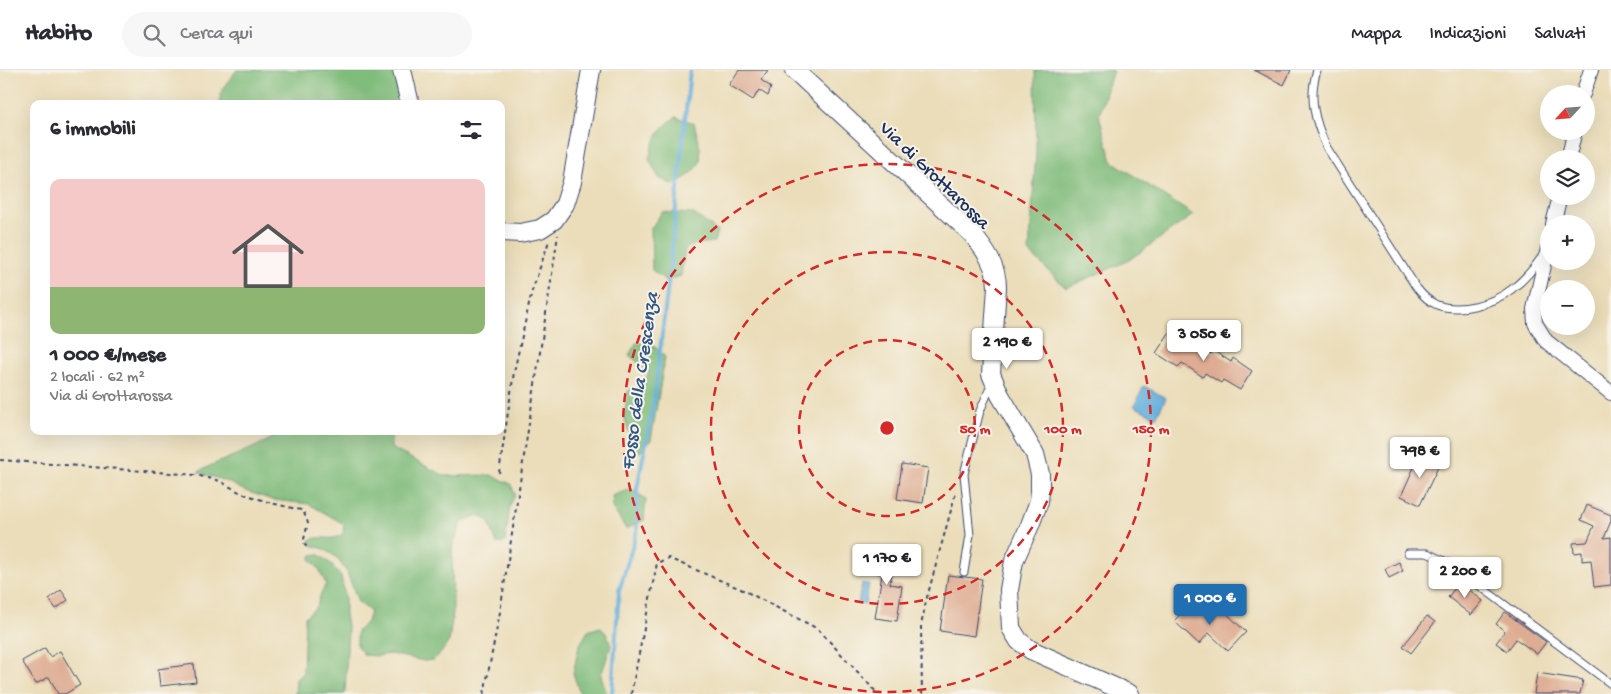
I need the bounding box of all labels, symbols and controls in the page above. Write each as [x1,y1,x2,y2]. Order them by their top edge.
search box [122,12,472,57]
text: Habito [25,20,92,49]
icon: search [140,21,168,49]
text: Cerca qui [180,23,253,46]
text: Mappa [1351,24,1401,45]
text: Indicazioni [1429,24,1507,45]
text: Salvati [1535,24,1586,45]
north arrow [1540,85,1595,140]
map controls [1540,85,1595,335]
icon: filters [457,116,485,144]
street label: Via di Grottarossa [873,117,995,236]
text: 6 immobili [50,118,136,143]
button: layers [1540,150,1595,205]
icon: home [223,211,313,301]
button: + [1540,215,1595,270]
button: − [1540,280,1595,335]
water label: Fosso della Crescenza [618,289,666,472]
pin: 3 050 € [1158,320,1250,362]
text: 3 050 € [1178,326,1230,345]
pin: 2 190 € [961,328,1053,370]
text: 2 190 € [983,334,1031,353]
text: 1 000 €/mese [50,344,166,369]
text: 2 locali · 62 m² [50,369,145,388]
text: Via di Grottarossa [50,388,172,407]
centre of rings [878,419,896,437]
text: 50 m [960,421,991,439]
text: 100 m [1043,421,1082,439]
text: 150 m [1132,421,1170,439]
pin: 798 € [1385,436,1455,479]
text: 798 € [1401,443,1439,462]
pin: 1 170 € [841,544,933,586]
text: 1 170 € [863,550,911,569]
pin: 2 200 € [1419,556,1511,599]
text: 2 200 € [1440,563,1490,582]
pin: 1 000 € [1164,584,1256,626]
text: 1 000 € [1185,590,1235,609]

